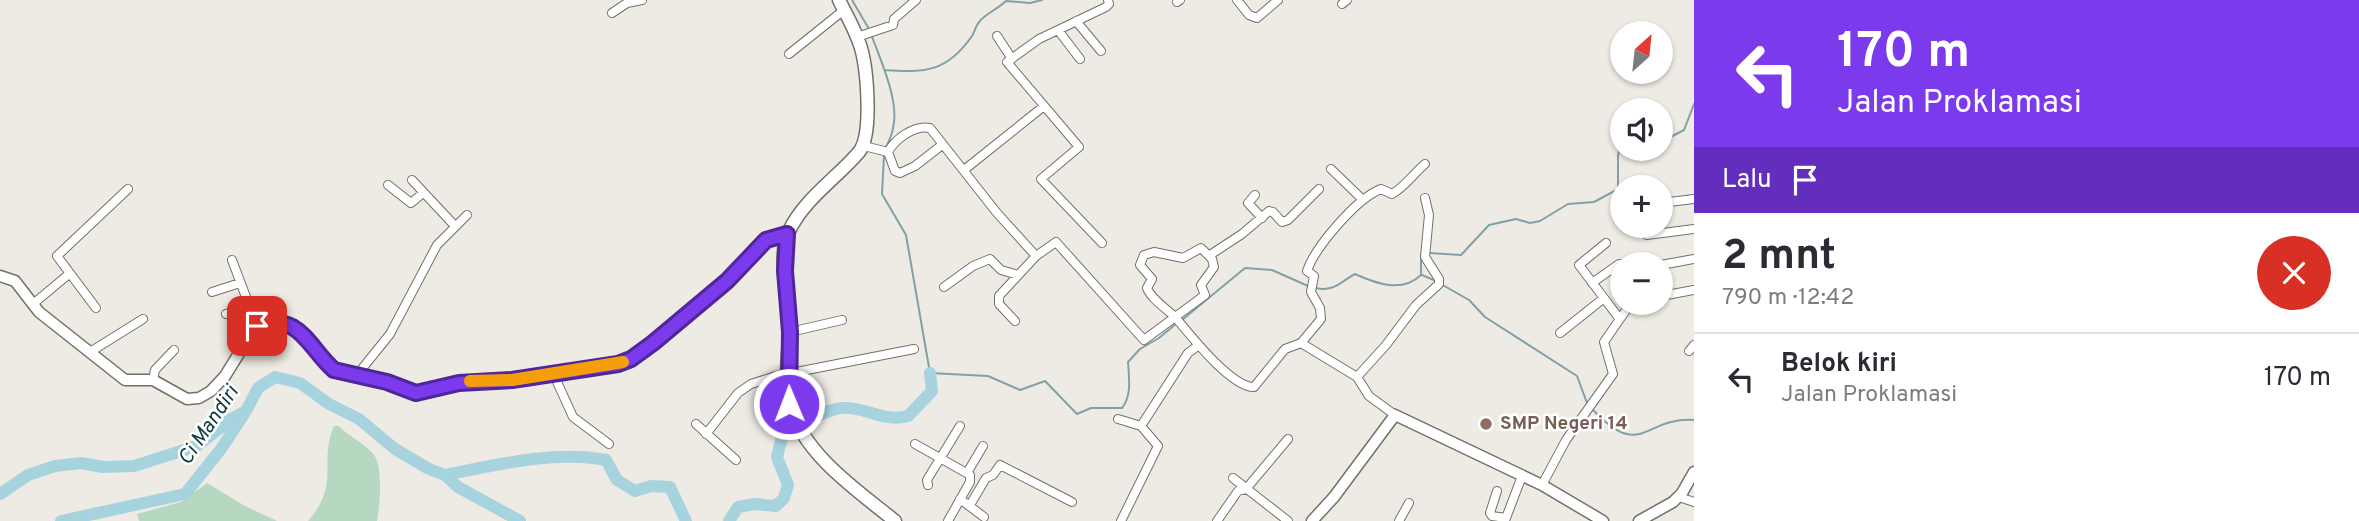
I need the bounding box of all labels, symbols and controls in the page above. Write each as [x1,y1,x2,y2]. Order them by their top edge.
north arrow [1610,21,1673,84]
map controls [1610,21,1673,315]
text: 170 m [1837,23,1970,85]
icon: left [1722,28,1813,119]
text: Jalan Proklamasi [1837,84,2082,124]
button: sound [1610,98,1673,161]
icon: arrive [1786,161,1824,199]
text: Lalu [1722,164,1772,197]
button: + [1610,175,1673,238]
text: 2 mnt [1722,231,1836,284]
button: close [2257,236,2331,310]
button: − [1610,252,1673,315]
text: 790 m · 12:42 [1722,284,1854,313]
pin [227,296,287,356]
icon: arrive [238,307,276,345]
text: Belok kiri [1781,348,1897,381]
icon: left [1722,360,1760,398]
text: 170 m [2264,362,2331,395]
position arrow [752,367,826,441]
water label: Ci Mandiri [173,379,247,471]
text: Jalan Proklamasi [1781,381,1957,410]
place label: SMP Negeri 14 [1500,412,1628,436]
marker: SMP Negeri 14 [1478,416,1494,432]

